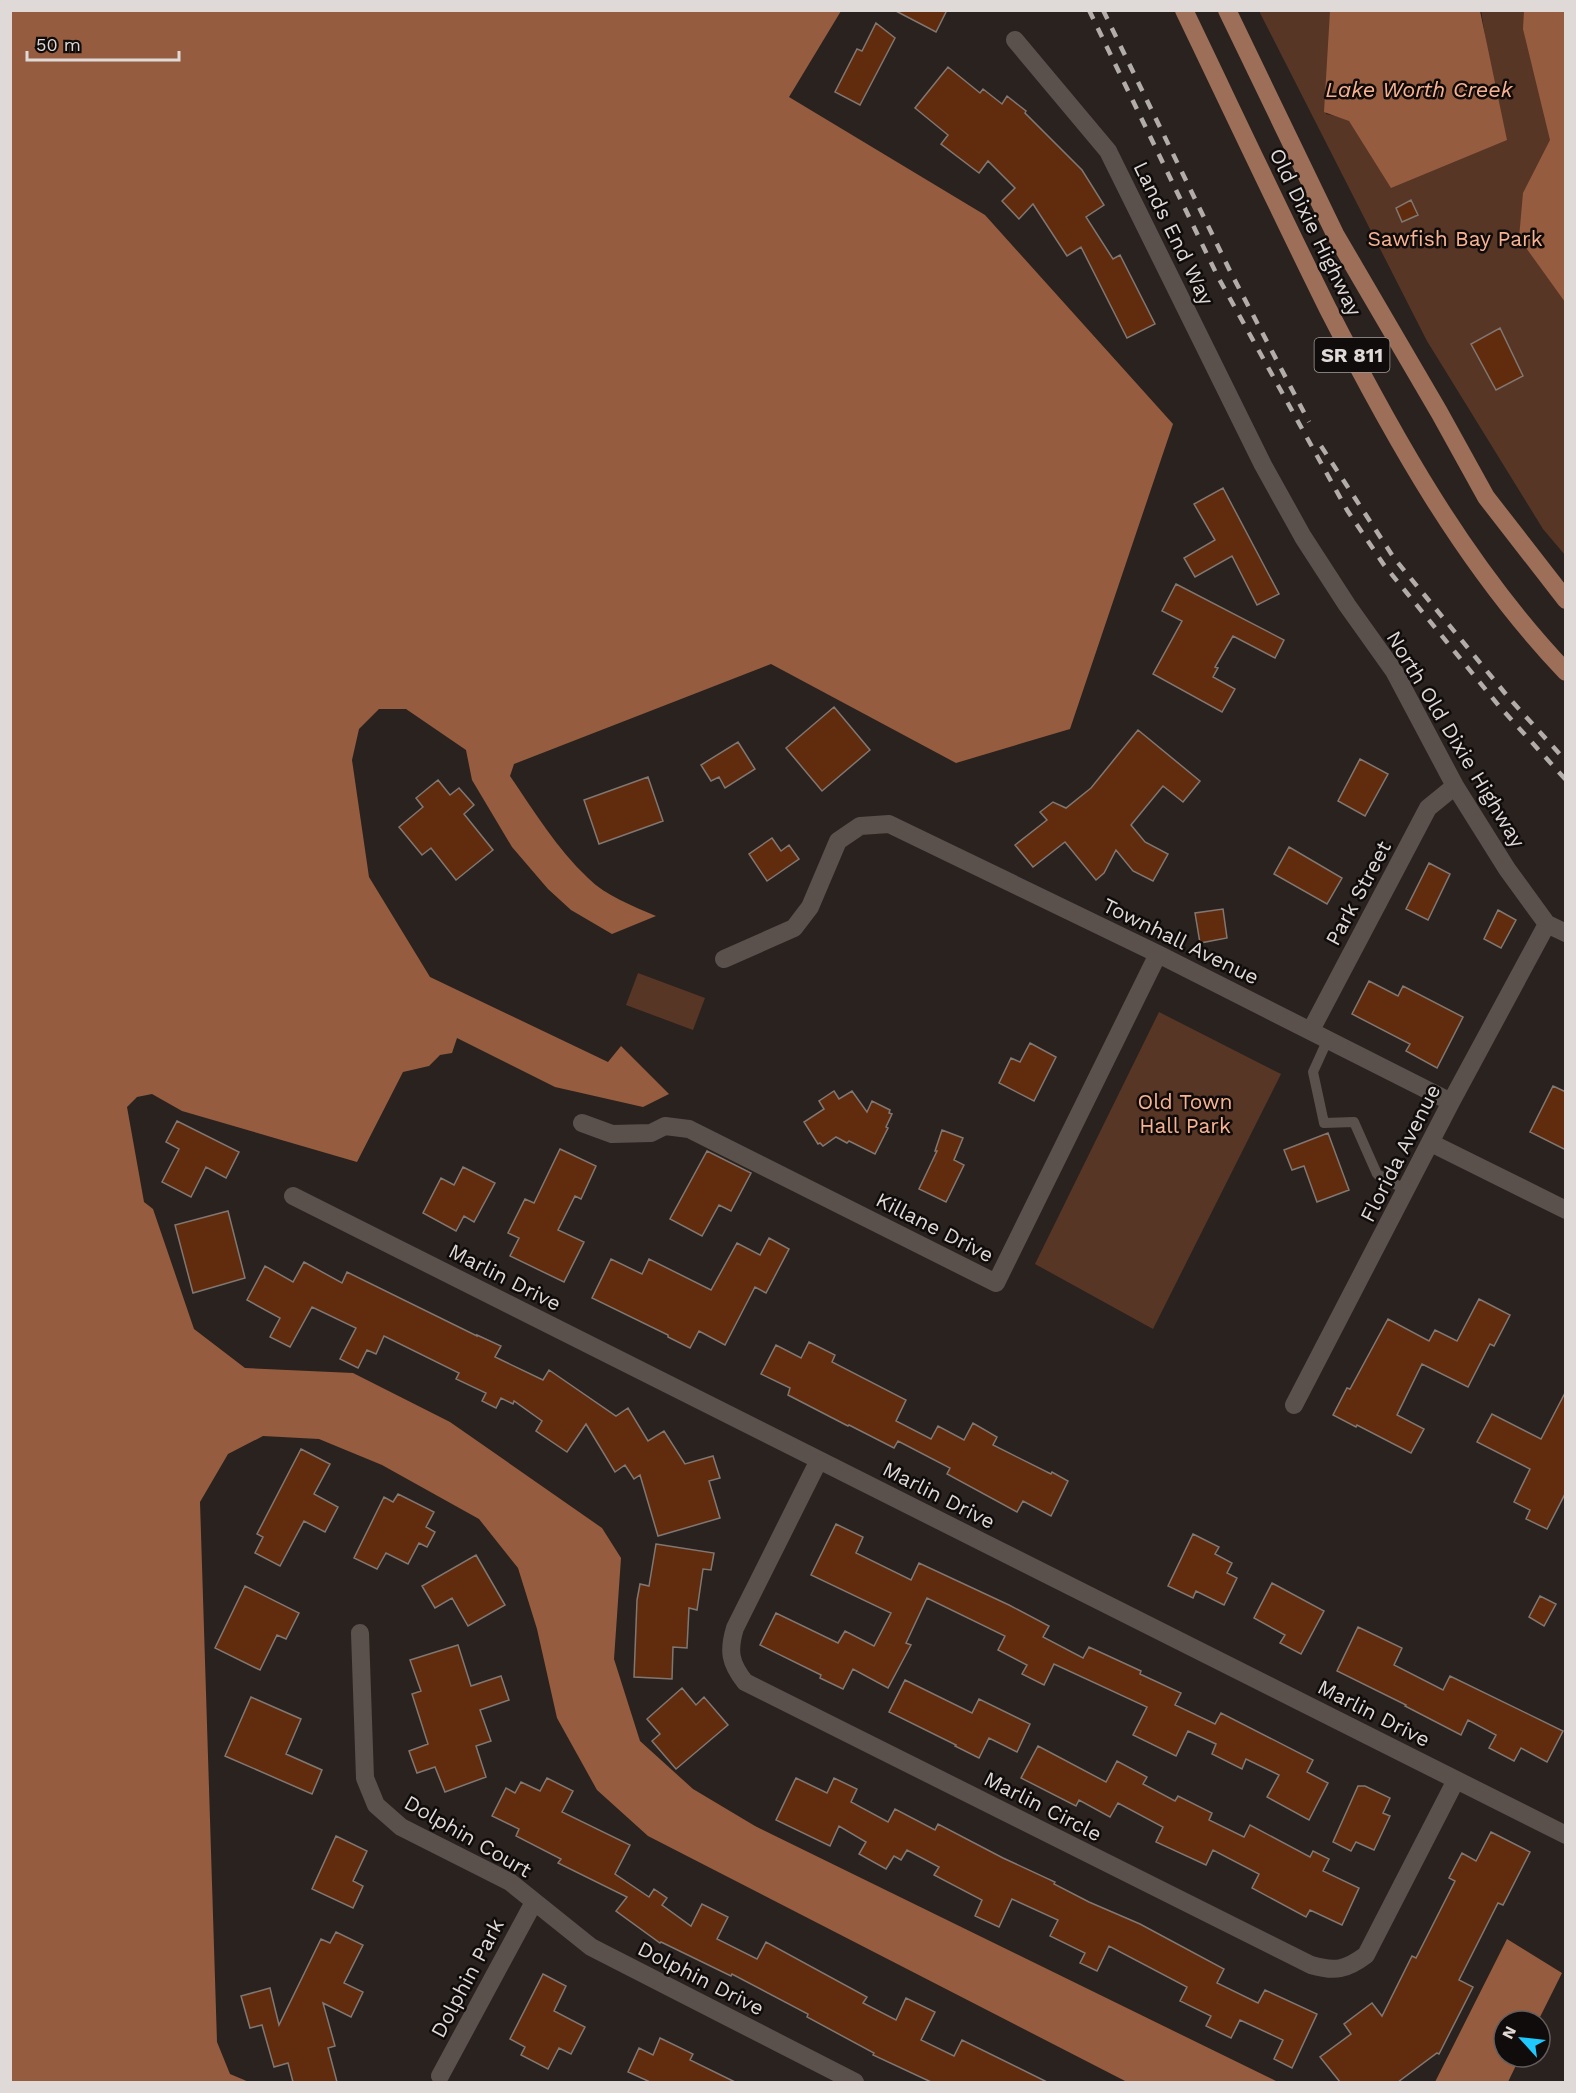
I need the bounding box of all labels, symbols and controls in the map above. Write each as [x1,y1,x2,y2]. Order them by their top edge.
scale bar [27,24,178,62]
text: 50 m [36,34,81,55]
water label: Lake Worth Creek [1325,77,1514,102]
street label: Old Dixie Highway [1265,144,1368,320]
street label: Lands End Way [1128,157,1220,309]
park label: Sawfish Bay Park [1367,226,1543,251]
road number: SR 811 [1314,338,1390,372]
street label: North Old Dixie Highway [1381,626,1531,852]
street label: Park Street [1320,836,1396,950]
street label: Townhall Avenue [1099,892,1263,990]
street label: Florida Avenue [1355,1080,1445,1226]
park label: Old Town Hall Park [1137,1089,1233,1138]
street label: Killane Drive [872,1187,998,1267]
street label: Marlin Drive [445,1238,565,1316]
street label: Marlin Drive [879,1456,999,1534]
street label: Marlin Drive [1314,1674,1434,1752]
street label: Marlin Circle [980,1766,1106,1846]
street label: Dolphin Court [400,1789,536,1883]
street label: Dolphin Park [425,1914,509,2042]
street label: Dolphin Drive [634,1935,768,2021]
north arrow [1492,2009,1552,2069]
text: N [1498,2023,1520,2042]

